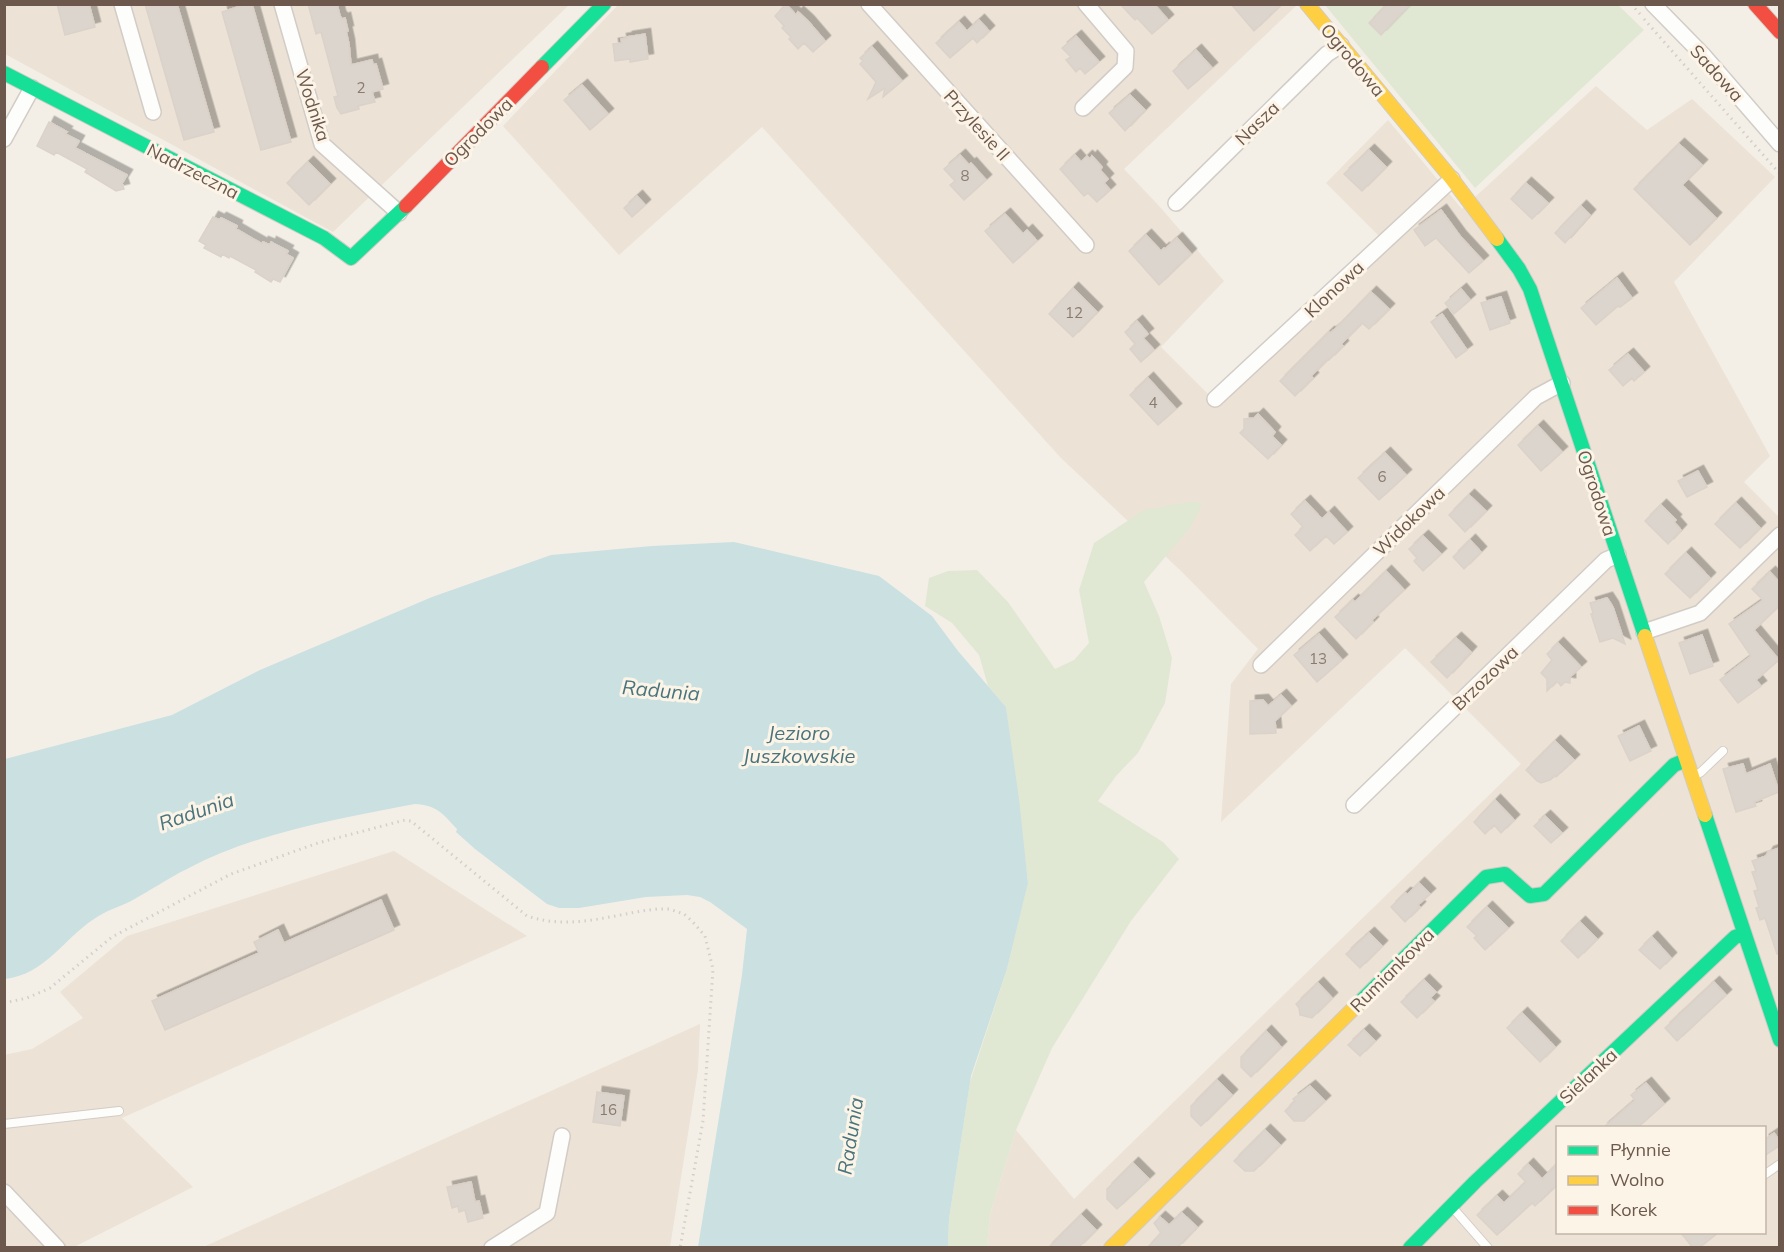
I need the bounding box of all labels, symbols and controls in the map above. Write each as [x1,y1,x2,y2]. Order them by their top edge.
street label: Ogrodowa [1316,19,1390,101]
street label: Sadowa [1685,40,1749,106]
street label: Wodnika [290,66,336,144]
house number: 2 [356,78,366,97]
street label: Przylesie II [939,85,1015,165]
street label: Ogrodowa [439,93,517,171]
street label: Nasza [1230,96,1284,150]
street label: Nadrzeczna [143,138,243,204]
house number: 8 [960,166,970,185]
street label: Klonowa [1299,256,1369,322]
house number: 12 [1065,303,1083,322]
house number: 4 [1148,393,1158,412]
street label: Ogrodowa [1572,447,1622,539]
house number: 6 [1377,467,1387,486]
street label: Widokowa [1368,481,1450,561]
street label: Brzozowa [1447,641,1523,715]
house number: 13 [1309,649,1327,668]
water label: Radunia [621,674,701,706]
water label: Jezioro Juszkowskie [741,720,855,768]
water label: Radunia [155,787,237,835]
street label: Rumiankowa [1345,923,1439,1017]
street label: Sielanka [1554,1043,1622,1109]
water label: Radunia [832,1096,868,1176]
house number: 16 [599,1100,617,1119]
legend [1556,1126,1766,1234]
text: Płynnie [1610,1138,1671,1161]
text: Wolno [1610,1168,1664,1191]
text: Korek [1610,1198,1658,1221]

